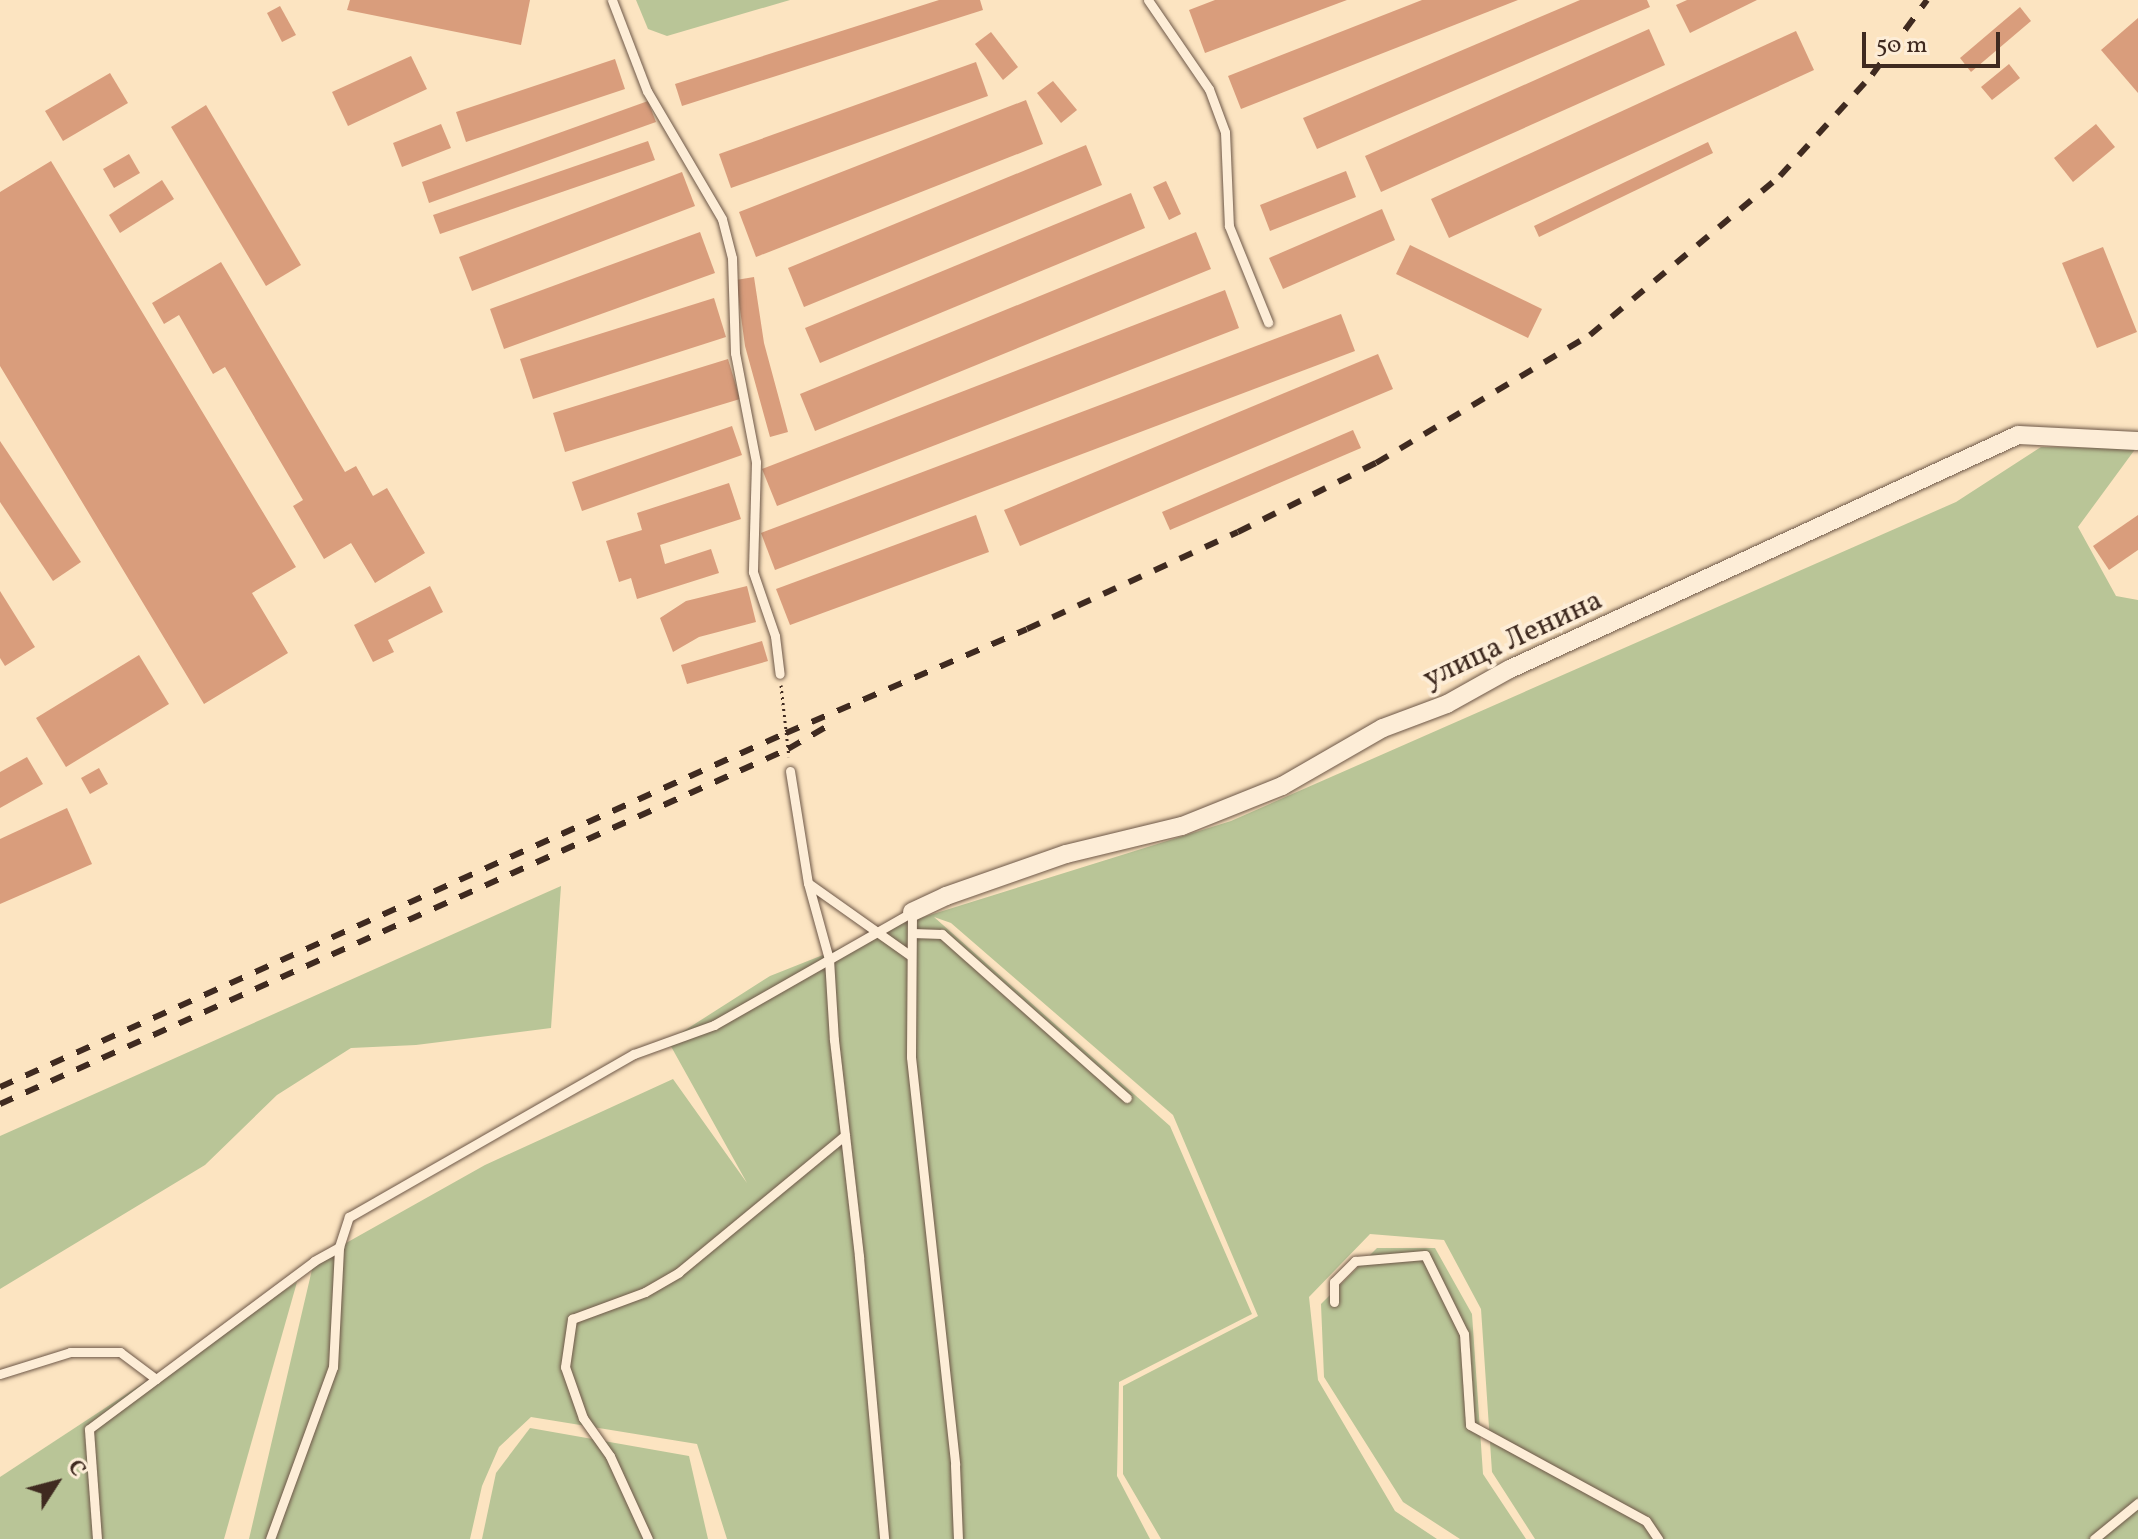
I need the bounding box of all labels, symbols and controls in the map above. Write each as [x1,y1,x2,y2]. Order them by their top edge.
scale bar [1866,16,2004,66]
text: 50 m [1876,29,1928,63]
street label: улица Ленина [1418,583,1608,697]
north arrow [16,1443,96,1523]
text: С [59,1454,93,1483]

